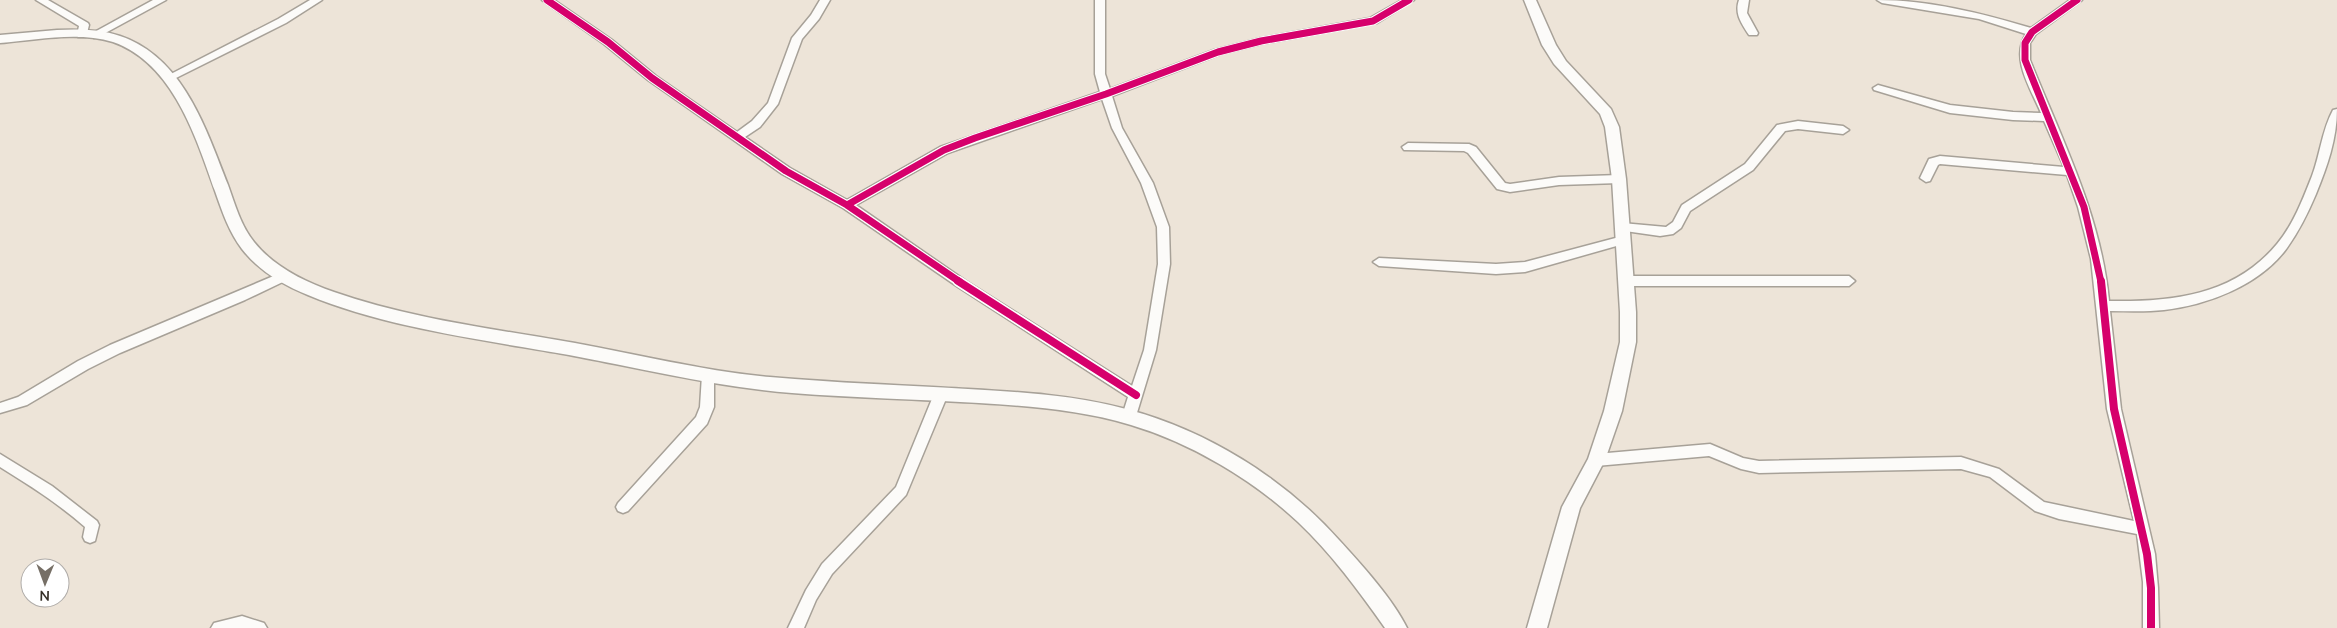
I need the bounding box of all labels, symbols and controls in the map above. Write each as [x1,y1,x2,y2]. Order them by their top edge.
north arrow [20,558,70,608]
text: N [39,586,50,605]

